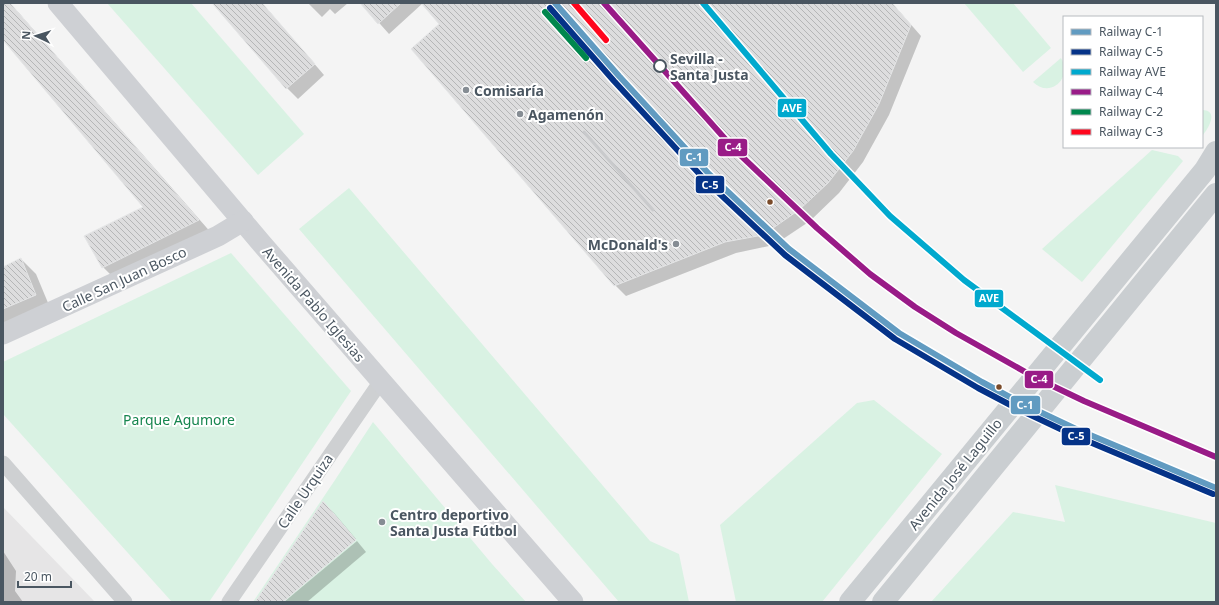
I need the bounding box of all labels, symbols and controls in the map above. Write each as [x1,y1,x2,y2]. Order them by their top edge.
north arrow [16,16,56,56]
legend [1063,16,1203,148]
text: Railway C-1 [1099,23,1163,40]
text: N [18,30,33,40]
text: Railway C-5 [1099,43,1163,60]
place label: Sevilla - Santa Justa [670,49,749,84]
marker: Sevilla - Santa Justa [653,59,667,73]
text: Railway AVE [1099,63,1166,80]
place label: Comisaría [474,81,544,100]
text: Railway C-4 [1099,83,1163,100]
marker: Comisaría [461,85,471,95]
line badge: AVE [777,98,807,118]
text: AVE [782,100,802,115]
text: Railway C-2 [1099,103,1163,120]
place label: Agamenón [528,105,604,124]
marker: Agamenón [515,109,525,119]
text: Railway C-3 [1099,123,1163,140]
line badge: C-4 [717,138,748,157]
text: C-4 [725,139,742,154]
line badge: C-1 [679,148,709,167]
text: C-1 [686,149,702,164]
line badge: C-5 [695,175,725,194]
text: C-5 [702,177,718,192]
unlabelled marker [765,197,775,207]
place label: McDonald's [588,235,668,254]
marker: McDonald's [671,239,681,249]
street label: Calle San Juan Bosco [59,242,189,316]
street label: Avenida Pablo Iglesias [259,242,369,366]
line badge: AVE [974,289,1004,308]
text: AVE [979,290,999,305]
line badge: C-4 [1024,370,1054,389]
text: C-4 [1031,371,1048,386]
unlabelled marker [994,382,1004,392]
line badge: C-1 [1010,395,1041,415]
text: C-1 [1017,397,1033,412]
park label: Parque Agumore [123,410,235,429]
street label: Avenida José Laguillo [904,414,1006,534]
line badge: C-5 [1061,427,1091,446]
text: C-5 [1068,428,1084,443]
street label: Calle Urquiza [273,450,337,532]
place label: Centro deportivo Santa Justa Fútbol [390,505,517,540]
marker: Centro deportivo Santa Justa Fútbol [377,517,387,527]
scale bar [18,563,71,589]
text: 20 m [24,568,52,585]

